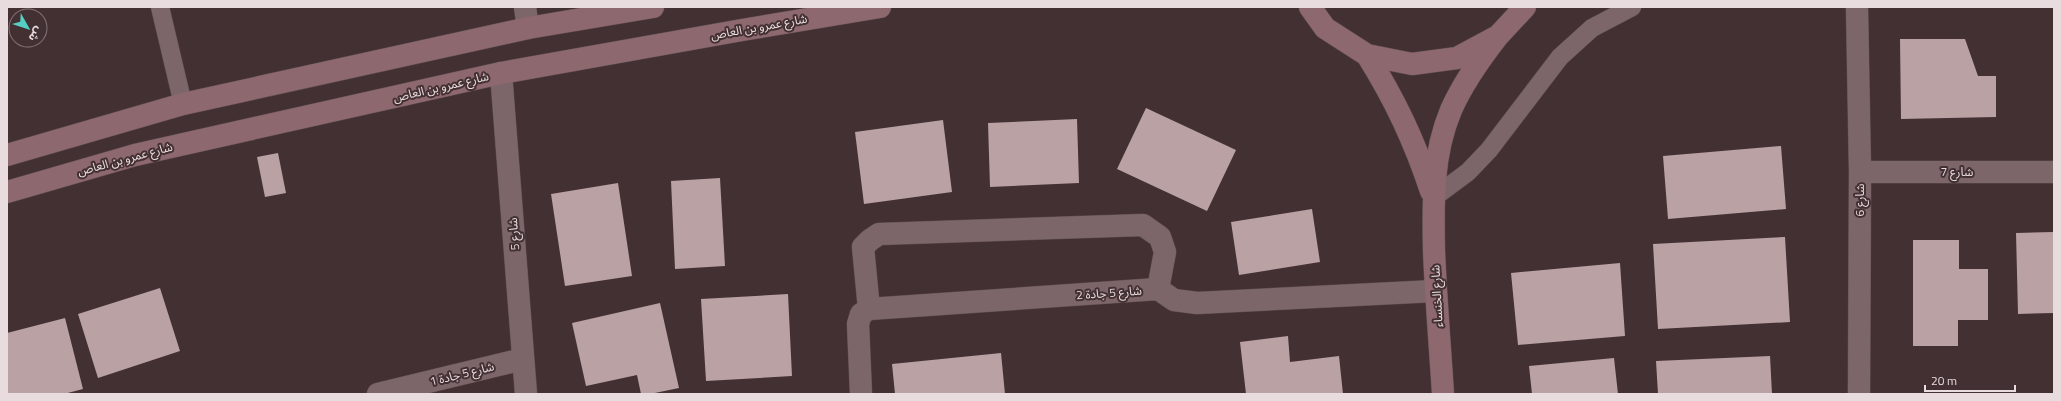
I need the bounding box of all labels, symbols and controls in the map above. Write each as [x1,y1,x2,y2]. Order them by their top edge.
north arrow [8,8,48,48]
street label: شارع عمرو بن العاص [709,9,809,44]
text: ش [25,23,47,45]
street label: شارع عمرو بن العاص [391,66,491,107]
street label: شارع عمرو بن العاص [75,137,175,180]
street label: شارع 7 [1941,162,1973,181]
street label: شارع 6 [1850,184,1869,216]
street label: شارع 5 [503,217,524,251]
street label: شارع الخنساء [1425,264,1448,328]
street label: شارع 5 جادة 2 [1075,281,1143,304]
street label: شارع 5 جادة 1 [428,356,496,391]
scale bar [1925,367,2015,393]
text: 20 m [1931,371,1957,390]

